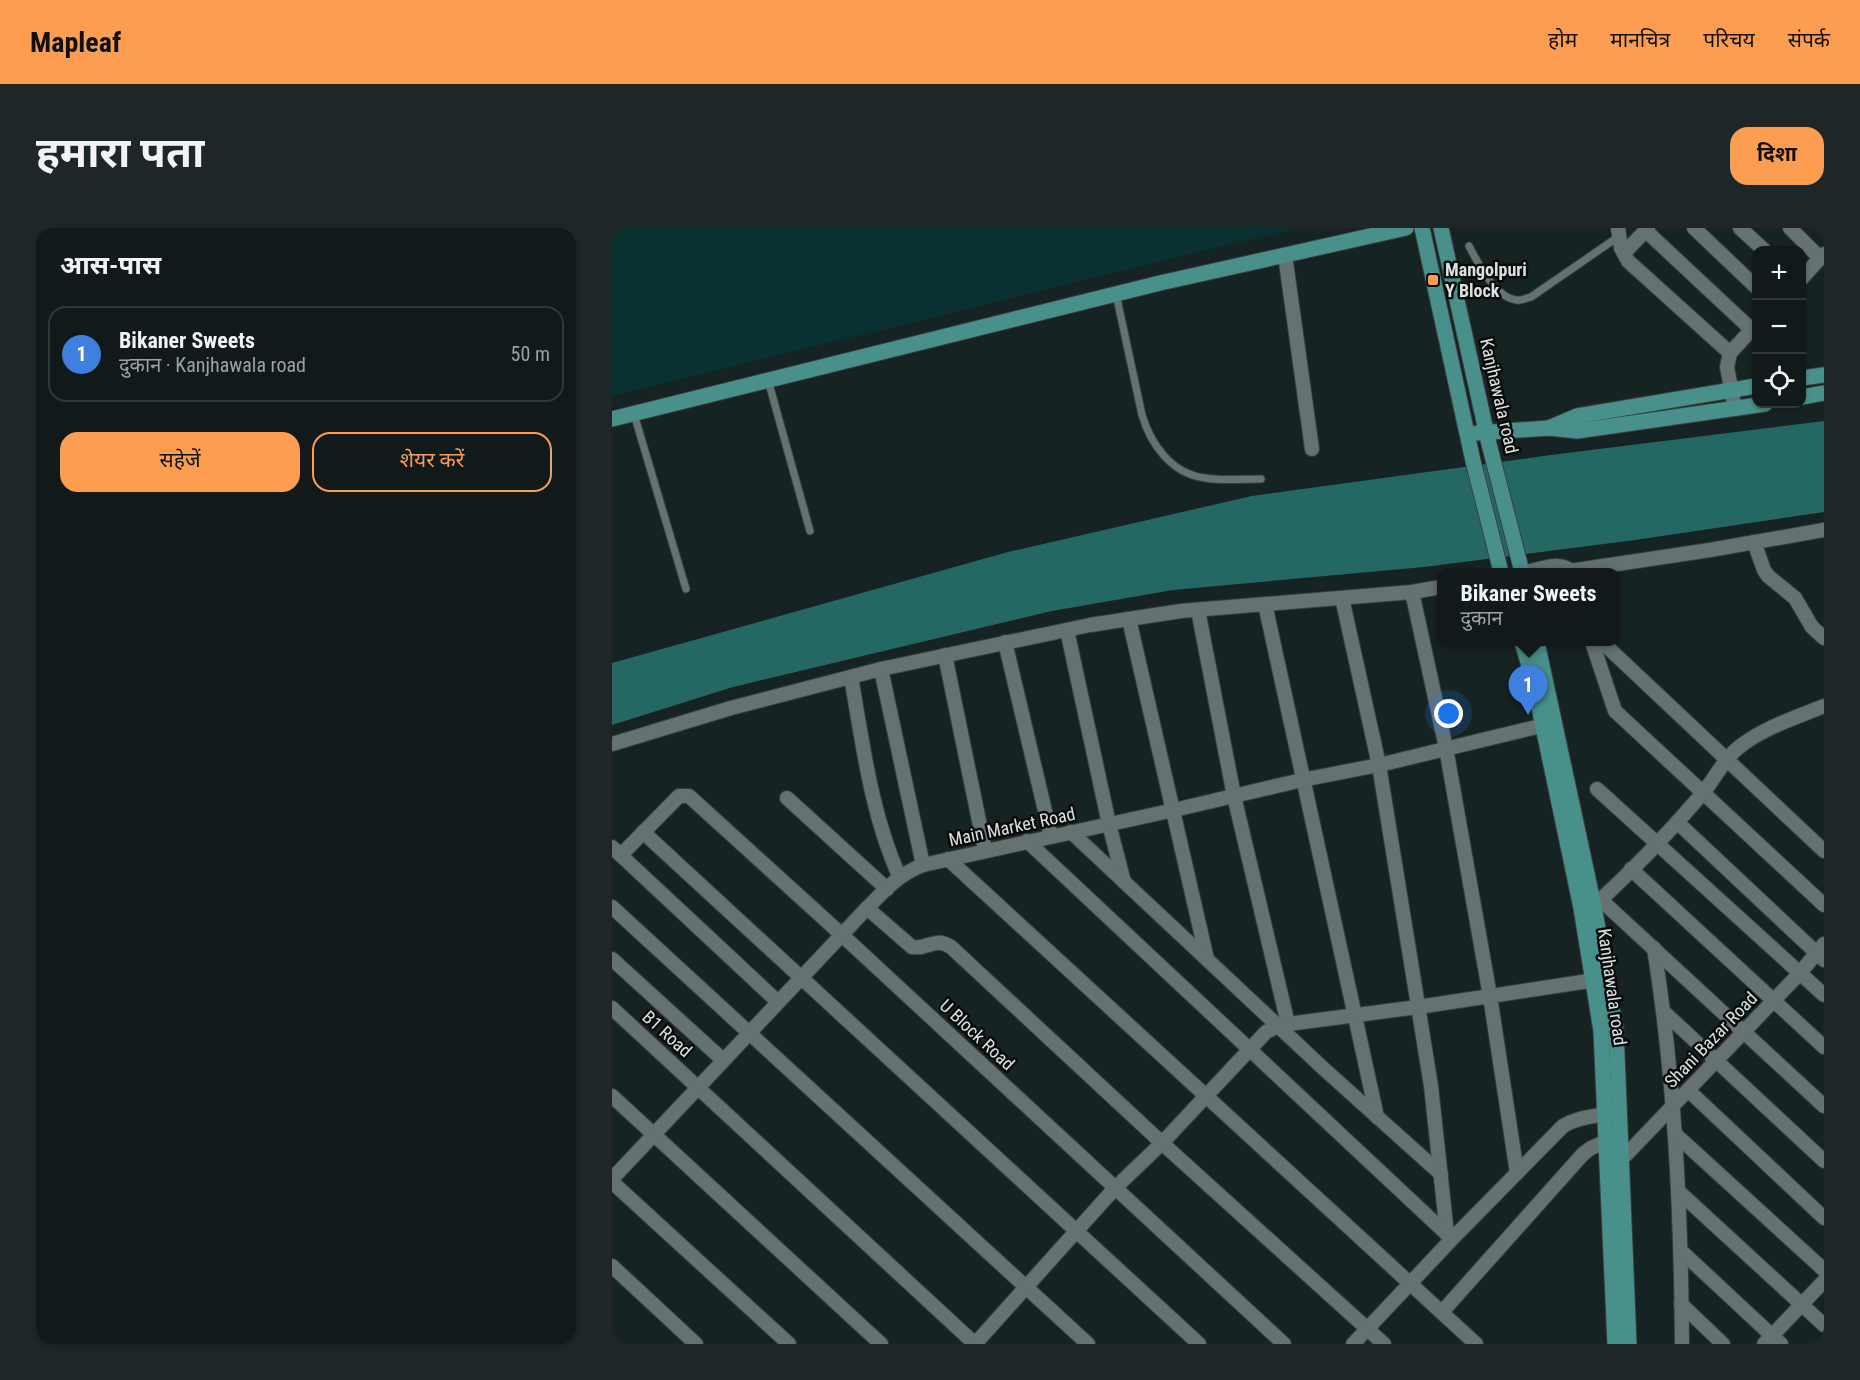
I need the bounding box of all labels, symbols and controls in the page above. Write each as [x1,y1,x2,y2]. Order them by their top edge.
text: Mapleaf [30,26,121,59]
text: होम [1548,28,1577,52]
text: मानचित्र [1610,28,1670,52]
text: परिचय [1703,28,1755,52]
text: संपर्क [1788,28,1830,52]
button: दिशा [1730,127,1824,185]
text: हमारा पता [36,128,204,177]
map controls [1752,246,1806,408]
button: + [1752,246,1806,300]
text: आस-पास [60,250,161,280]
place label: Mangolpuri Y Block [1445,259,1527,301]
marker: Mangolpuri Y Block [1426,273,1440,287]
button: − [1752,300,1806,354]
text: Bikaner Sweets [119,328,255,353]
street label: Kanjhawala road [1476,336,1523,456]
text: 1 [76,342,87,366]
text: 50 m [511,342,550,366]
text: दुकान · Kanjhawala road [119,353,306,377]
button: locate [1752,354,1806,408]
button: सहेजें [60,432,300,492]
button: शेयर करें [312,432,552,492]
popup [1437,568,1620,646]
text: Bikaner Sweets [1460,581,1597,606]
text: दुकान [1460,606,1503,630]
pin: 1 [1508,666,1548,715]
your location [1434,699,1463,728]
street label: Main Market Road [947,803,1077,850]
street label: Kanjhawala road [1594,927,1631,1047]
street label: Shani Bazar Road [1660,988,1761,1092]
street label: U Block Road [936,995,1019,1074]
street label: B1 Road [638,1006,696,1061]

